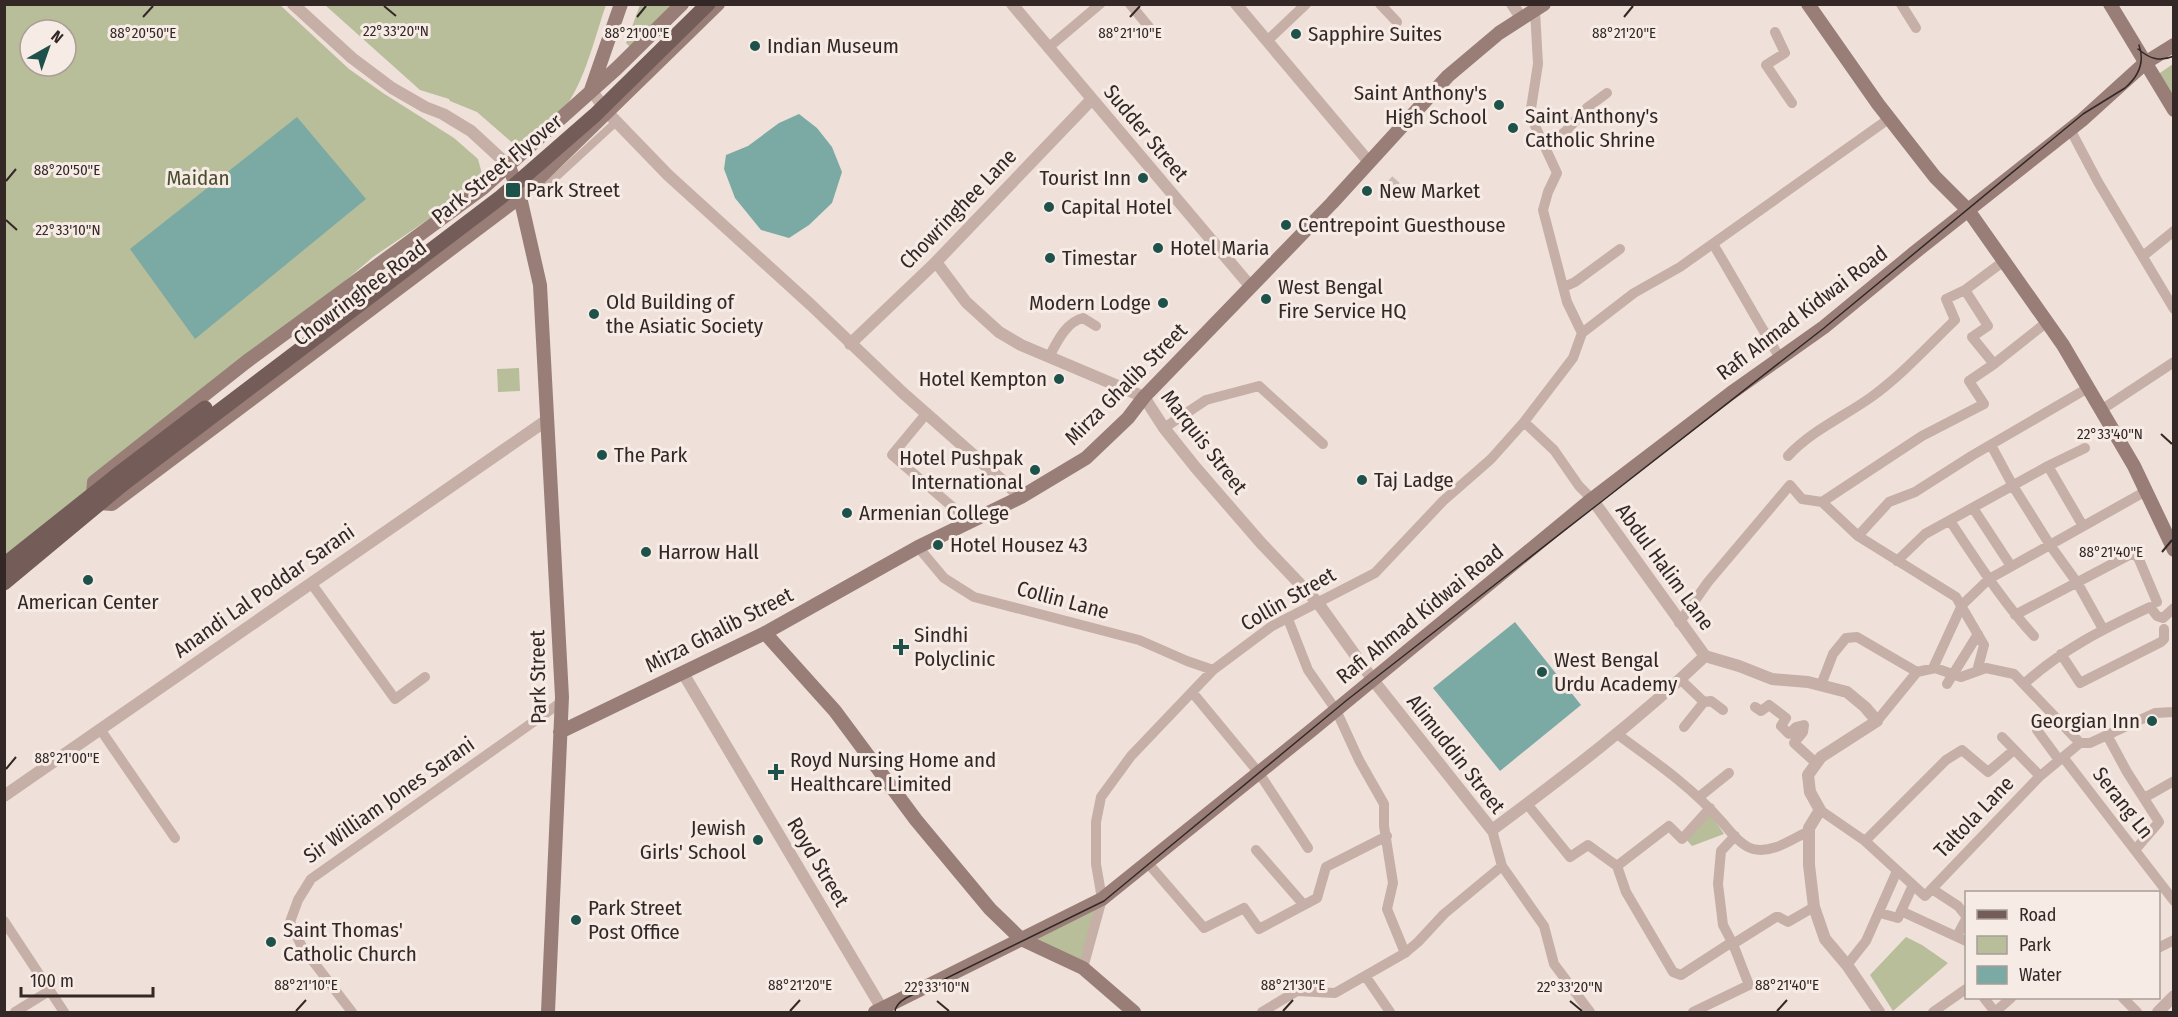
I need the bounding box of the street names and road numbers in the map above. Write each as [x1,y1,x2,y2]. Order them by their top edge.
street label: Sudder Street [1098,79,1194,187]
street label: Park Street Flyover [427,108,568,230]
street label: Chowringhee Lane [894,143,1022,275]
street label: Chowringhee Road [288,234,432,352]
street label: Rafi Ahmad Kidwai Road [1711,240,1893,386]
street label: Mirza Ghalib Street [1059,317,1193,451]
street label: Marquis Street [1155,385,1253,499]
street label: Abdul Halim Lane [1610,498,1720,636]
street label: Anandi Lal Poddar Sarani [168,519,360,663]
street label: Rafi Ahmad Kidwai Road [1331,539,1509,689]
street label: Collin Street [1236,561,1340,637]
street label: Collin Lane [1014,575,1112,625]
street label: Mirza Ghalib Street [641,581,797,678]
street label: Park Street [524,630,552,724]
street label: Alimuddin Street [1401,689,1511,819]
street label: Sir William Jones Sarani [298,731,480,869]
street label: Serang Ln [2087,762,2159,844]
street label: Taltola Lane [1929,771,2019,863]
street label: Royd Street [781,813,855,911]

